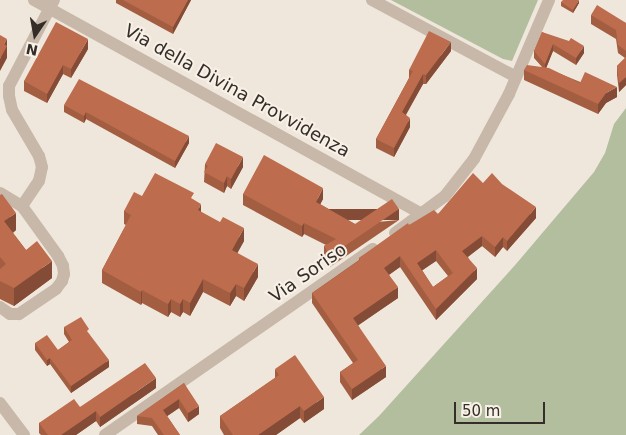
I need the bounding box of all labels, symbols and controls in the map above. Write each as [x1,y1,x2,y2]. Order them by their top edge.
north arrow [10,10,60,60]
street label: Via della Divina Provvidenza [120,20,354,162]
text: N [24,41,39,59]
street label: Via Soriso [265,239,351,307]
scale bar [456,392,547,424]
text: 50 m [462,402,500,420]

